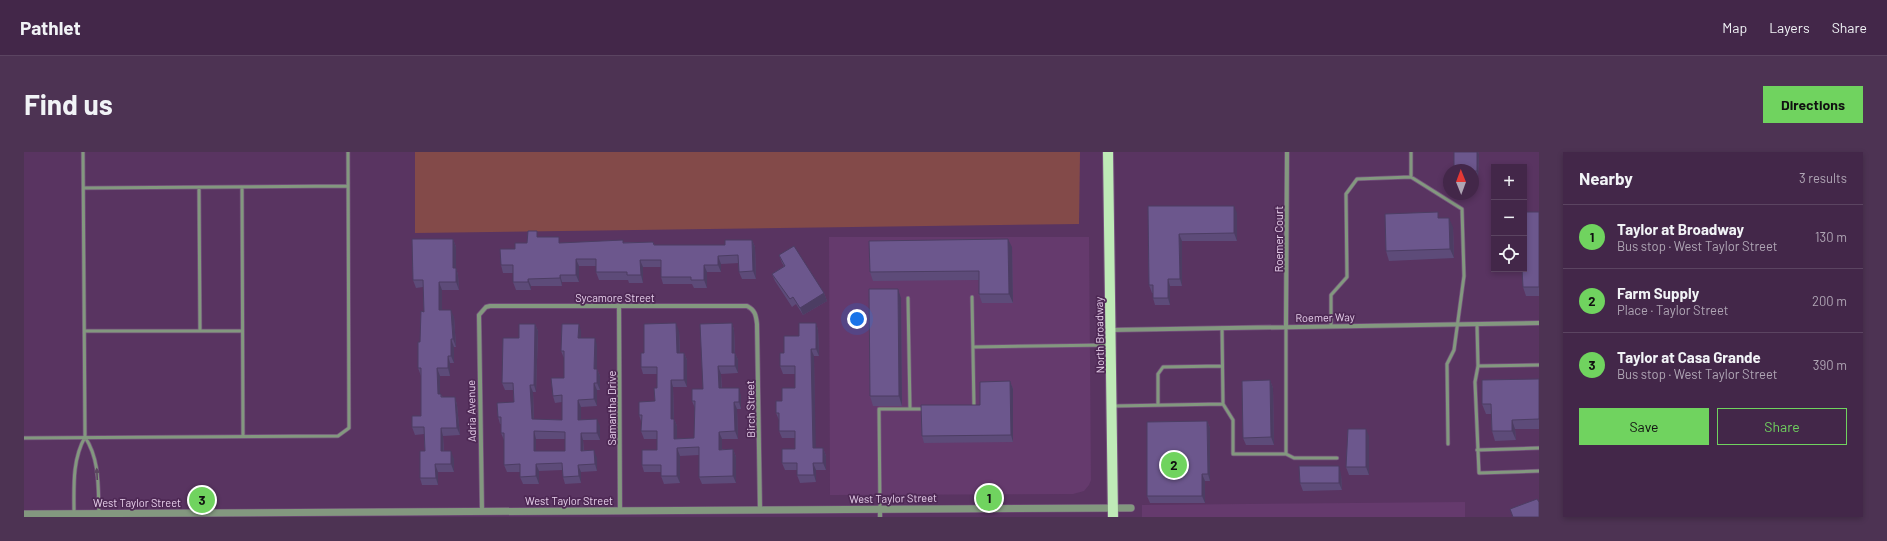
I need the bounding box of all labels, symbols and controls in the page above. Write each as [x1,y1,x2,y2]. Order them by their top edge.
text: Pathlet [20,16,81,39]
text: Map [1722,19,1747,36]
text: Layers [1769,19,1810,36]
text: Share [1832,19,1867,36]
button: Directions [1763,86,1863,123]
text: Find us [24,87,113,121]
north arrow [1443,164,1479,200]
map controls [1491,164,1527,272]
button: + [1491,164,1527,200]
text: Nearby [1579,168,1633,188]
text: 3 results [1799,170,1847,186]
button: − [1491,200,1527,236]
street label: Roemer Court [1272,206,1285,272]
text: Taylor at Broadway [1617,220,1744,238]
text: 1 [1590,229,1594,245]
text: 130 m [1815,229,1847,245]
button: locate [1491,236,1527,272]
text: Bus stop · West Taylor Street [1617,238,1778,254]
text: Farm Supply [1617,284,1699,302]
street label: Sycamore Street [575,291,655,304]
text: 2 [1588,293,1596,309]
text: 200 m [1812,293,1847,309]
street label: North Broadway [1092,297,1106,373]
text: Place · Taylor Street [1617,302,1729,318]
your location [847,309,867,329]
street label: Roemer Way [1295,310,1355,324]
text: Taylor at Casa Grande [1617,348,1761,366]
text: 3 [1588,357,1596,373]
text: 390 m [1813,357,1847,373]
text: Bus stop · West Taylor Street [1617,366,1778,382]
street label: Samantha Drive [605,370,618,445]
street label: Adria Avenue [464,380,478,442]
street label: Birch Street [743,380,757,438]
button: Save [1579,408,1709,445]
button: Share [1717,408,1847,445]
pin: 2 [1161,450,1187,480]
one-way arrow [94,467,100,480]
pin: 1 [976,483,1002,513]
pin: 3 [189,485,215,515]
street label: West Taylor Street [849,491,937,505]
street label: West Taylor Street [525,494,613,507]
street label: West Taylor Street [93,496,181,509]

